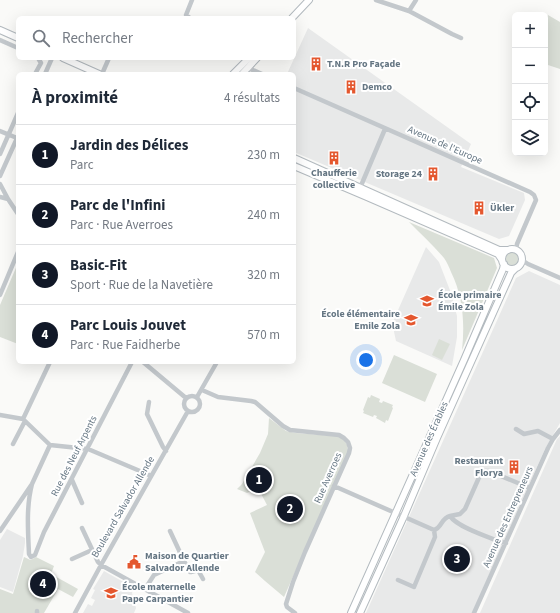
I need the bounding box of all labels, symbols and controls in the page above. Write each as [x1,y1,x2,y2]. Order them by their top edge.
map controls [512,12,548,156]
button: + [512,12,548,48]
search box [16,16,296,60]
icon: search [30,27,52,49]
text: Rechercher [62,28,133,49]
button: − [512,48,548,84]
building icon: T.N.R Pro Façade [308,56,324,72]
place label: T.N.R Pro Façade [327,57,400,71]
building icon: Demco [343,79,359,95]
place label: Demco [362,80,393,94]
button: locate [512,84,548,120]
text: À proximité [32,86,118,110]
text: 4 résultats [224,89,280,107]
button: layers [512,120,548,156]
street label: Avenue de l'Europe [405,122,485,168]
text: Jardin des Délices [70,135,188,156]
text: 1 [42,146,48,164]
text: 230 m [247,146,280,164]
building icon: Chaufferie collective [326,150,342,166]
text: Parc [70,156,94,174]
place label: Chaufferie collective [311,166,357,192]
building icon: Storage 24 [425,166,441,182]
place label: Storage 24 [376,167,423,181]
text: Parc de l'Infini [70,195,165,216]
building icon: Ükler [471,200,487,216]
place label: Ükler [490,201,514,215]
text: 2 [42,206,48,224]
text: 240 m [247,206,280,224]
text: Parc · Rue Averroes [70,216,173,234]
text: Basic-Fit [70,255,127,276]
text: 3 [42,266,48,284]
text: 320 m [247,266,280,284]
text: Sport · Rue de la Navetière [70,276,213,294]
place label: École primaire Émile Zola [438,288,502,314]
school or university icon: École primaire Émile Zola [419,293,435,309]
place label: École élémentaire Emile Zola [321,307,400,333]
school or university icon: École élémentaire Emile Zola [403,312,419,328]
text: Parc Louis Jouvet [70,315,186,336]
text: 4 [42,326,48,344]
text: 570 m [247,326,280,344]
text: Parc · Rue Faidherbe [70,336,180,354]
your location [356,350,376,370]
street label: Avenue des Érables [406,399,452,479]
street label: Rue des Neuf Arpents [48,413,100,499]
street label: Rue Averroes [311,450,345,506]
street label: Boulevard Salvador Allende [88,454,158,560]
place label: Restaurant Florya [454,454,503,480]
building icon: Restaurant Florya [506,459,522,475]
street label: Avenue des Entrepreneurs [479,464,537,570]
pin: 1 [246,465,272,495]
pin: 2 [277,494,303,524]
pin: 3 [444,544,470,574]
place label: Maison de Quartier Salvador Allende [145,549,229,575]
public building icon: Maison de Quartier Salvador Allende [126,554,142,570]
pin: 4 [30,569,56,599]
place label: École maternelle Pape Carpantier [122,580,196,606]
school or university icon: École maternelle Pape Carpantier [103,585,119,601]

